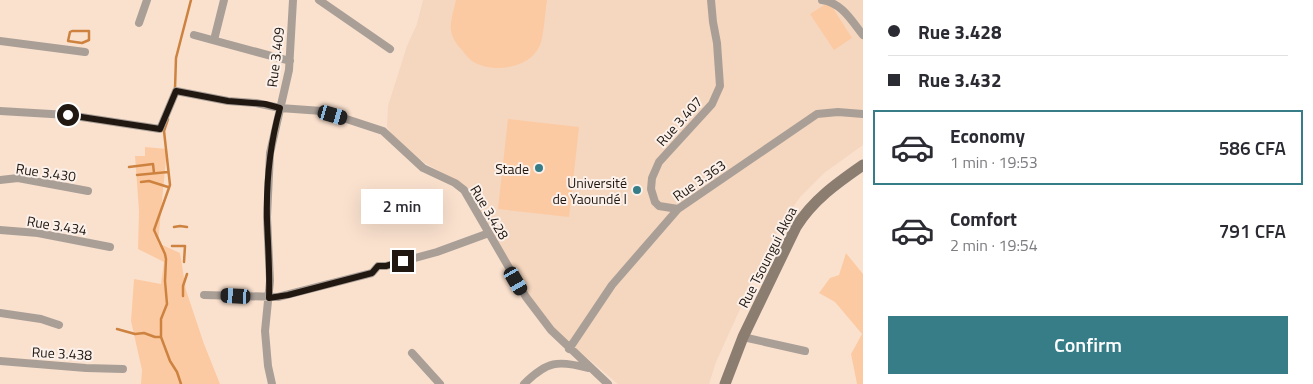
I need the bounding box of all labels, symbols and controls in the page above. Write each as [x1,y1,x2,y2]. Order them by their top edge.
text: Rue 3.428 [918,17,1002,46]
street label: Rue 3.409 [261,26,289,88]
text: Rue 3.432 [918,65,1002,94]
street label: Rue 3.407 [651,91,707,151]
route start [57,104,79,126]
car [316,104,349,126]
text: Economy [950,121,1025,150]
icon: car [890,125,935,170]
text: 586 CFA [1219,133,1286,162]
text: 1 min · 19:53 [950,150,1038,174]
street label: Rue 3.363 [668,154,730,206]
street label: Rue 3.430 [15,157,78,187]
place label: Stade [495,158,529,179]
marker: Stade [533,162,545,174]
place label: Université de Yaoundé I [552,172,627,209]
street label: Rue 3.428 [465,181,515,243]
marker: Université de Yaoundé I [631,184,643,196]
callout: 2 min [362,188,444,224]
text: 2 min [383,194,421,218]
street label: Rue Tsoungui Akoa [732,203,802,311]
text: Comfort [950,204,1017,233]
icon: car [890,208,935,253]
street label: Rue 3.434 [25,210,89,240]
text: 791 CFA [1219,216,1286,245]
text: 2 min · 19:54 [950,233,1038,257]
route end [392,250,414,272]
car [502,264,529,298]
car [220,288,251,304]
button: Confirm [888,316,1288,374]
street label: Rue 3.438 [31,341,93,365]

